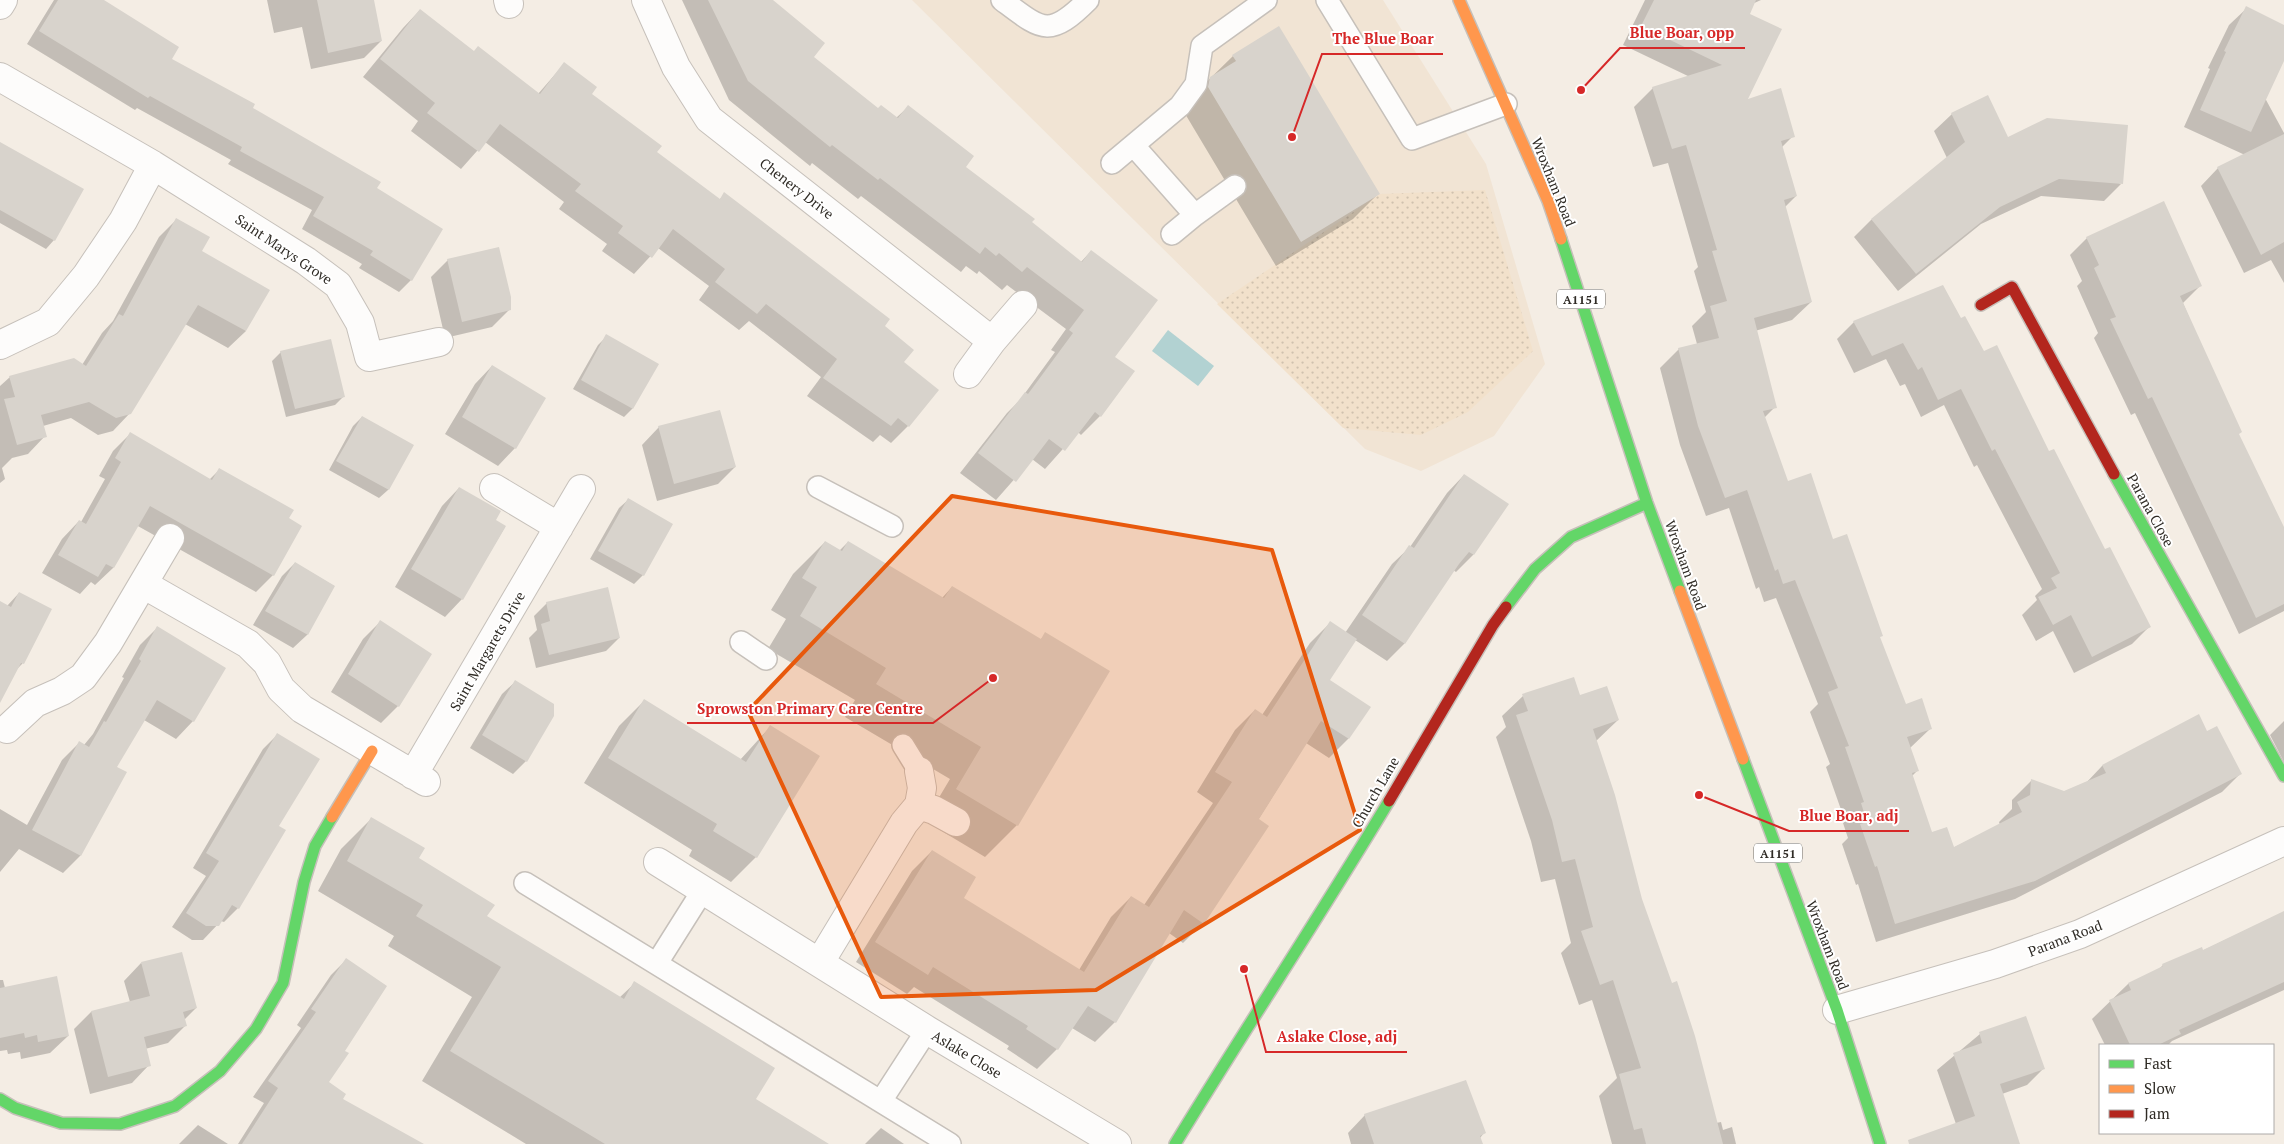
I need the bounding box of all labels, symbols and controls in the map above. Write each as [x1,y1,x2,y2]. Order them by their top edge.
callout: Blue Boar, opp [1620,18,1745,48]
text: Blue Boar, opp [1630,22,1734,42]
callout: The Blue Boar [1322,24,1443,54]
text: The Blue Boar [1332,28,1434,48]
street label: Wroxham Road [1528,135,1581,230]
street label: Chenery Drive [756,153,838,223]
street label: Saint Marys Grove [232,209,336,289]
road number: A1151 [1557,290,1605,308]
street label: Parana Close [2123,470,2179,550]
street label: Wroxham Road [1661,517,1711,613]
street label: Saint Margarets Drive [445,588,529,714]
callout: Sprowston Primary Care Centre [687,693,933,723]
text: Sprowston Primary Care Centre [697,698,923,718]
street label: Church Lane [1347,753,1403,831]
callout: Blue Boar, adj [1789,801,1909,831]
text: Blue Boar, adj [1799,805,1899,825]
road number: A1151 [1754,844,1802,862]
street label: Wroxham Road [1802,898,1854,993]
street label: Parana Road [2025,915,2105,961]
callout: Aslake Close, adj [1266,1022,1407,1052]
street label: Aslake Close [928,1026,1006,1082]
text: Aslake Close, adj [1277,1026,1397,1046]
legend [2099,1044,2274,1134]
text: Fast [2144,1053,2172,1073]
text: Slow [2144,1078,2177,1098]
text: Jam [2144,1103,2170,1123]

